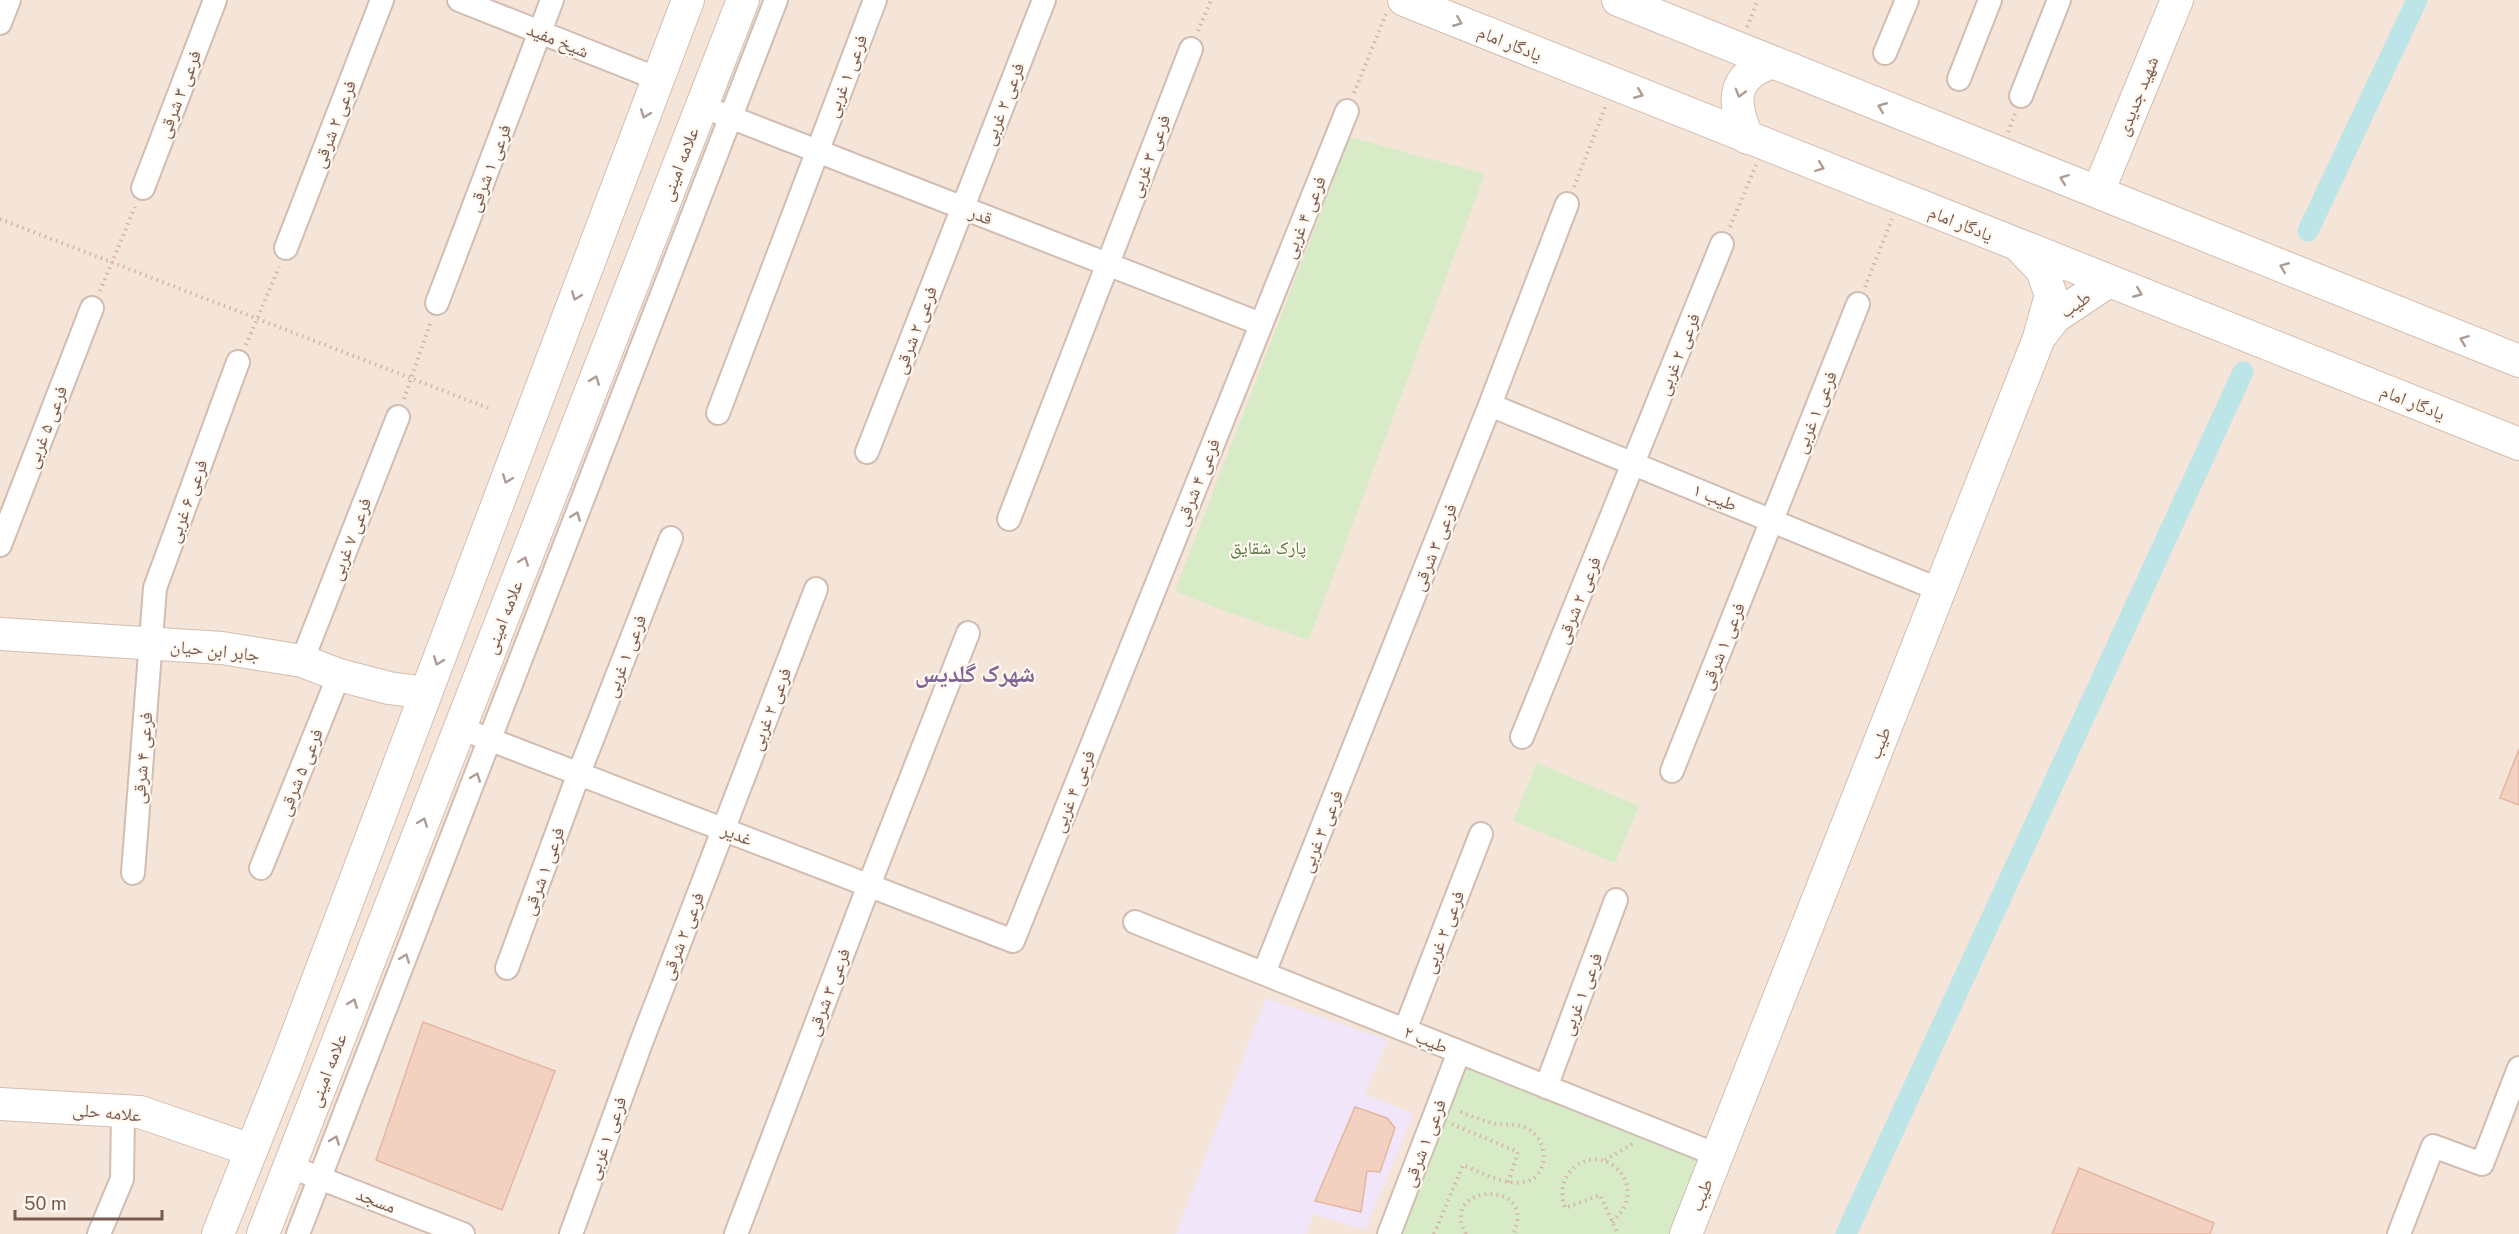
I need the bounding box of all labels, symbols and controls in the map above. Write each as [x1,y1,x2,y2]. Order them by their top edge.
one-way arrow [1452,15,1463,27]
street label: شیخ مفید [523,18,592,64]
street label: یادگار امام [1474,21,1545,67]
street label: فرعی ۱ غربی [821,32,872,121]
street label: فرعی ۳ شرقی [153,47,206,141]
street label: شهید جدیدی [2112,53,2163,139]
street label: فرعی ۲ غربی [978,60,1029,149]
street label: فرعی ۲ شرقی [308,77,361,171]
one-way arrow [1633,87,1644,100]
one-way arrow [1735,87,1747,98]
one-way arrow [1878,102,1889,114]
one-way arrow [639,108,652,118]
street label: فرعی ۳ غربی [1124,112,1175,201]
street label: فرعی ۱ شرقی [463,121,516,215]
street label: علامه امینی [655,124,704,204]
one-way arrow [1814,160,1825,172]
street label: فرعی ۴ غربی [1278,173,1331,262]
one-way arrow [2059,174,2070,186]
street label: قدر [966,201,996,229]
street label: یادگار امام [1925,201,1996,247]
one-way arrow [2279,262,2290,274]
street label: فرعی ۲ شرقی [889,283,942,377]
one-way arrow [2133,285,2143,298]
street label: طیب [2055,286,2095,323]
one-way arrow [571,290,583,301]
street label: فرعی ۲ غربی [1652,310,1705,399]
one-way arrow [2460,335,2471,347]
street label: فرعی ۱ غربی [1789,368,1842,457]
one-way arrow [588,375,600,386]
street label: یادگار امام [2377,380,2448,426]
street label: فرعی ۵ غربی [21,383,72,472]
street label: فرعی ۴ شرقی [1170,435,1225,529]
street label: فرعی ۶ غربی [162,457,213,546]
one-way arrow [502,472,514,483]
street label: طیب ۱ [1690,479,1740,516]
street label: فرعی ۷ غربی [325,495,376,584]
street label: فرعی ۳ شرقی [1407,500,1462,594]
one-way arrow [569,512,582,522]
park label: پارک شقایق [1230,537,1306,559]
street label: فرعی ۲ شرقی [1551,553,1606,647]
one-way arrow [517,557,530,567]
street label: علامه امینی [479,577,528,657]
street label: فرعی ۱ شرقی [1695,599,1750,693]
street label: فرعی ۱ غربی [600,612,651,701]
street label: جابر ابن حیان [169,635,261,666]
one-way arrow [433,655,446,666]
district label: شهرک گلدیس [915,659,1035,688]
street label: فرعی ۲ غربی [745,665,796,754]
street label: فرعی ۴ شرقی [128,711,157,805]
street label: طیب [1863,724,1895,762]
street label: فرعی ۵ شرقی [273,725,328,819]
street label: فرعی ۴ غربی [1047,747,1100,836]
one-way arrow [468,772,481,782]
street label: فرعی ۳ غربی [1295,787,1348,876]
one-way arrow [416,817,429,827]
street label: غدیر [718,818,755,850]
street label: فرعی ۱ شرقی [517,824,570,918]
street label: فرعی ۲ غربی [1418,888,1469,977]
street label: فرعی ۲ شرقی [656,889,709,983]
street label: فرعی ۳ شرقی [802,945,855,1039]
street label: فرعی ۱ غربی [1556,950,1607,1039]
one-way arrow [398,954,410,965]
one-way arrow [346,999,358,1010]
street label: طیب ۲ [1401,1021,1451,1058]
street label: علامه امینی [303,1030,352,1110]
street label: فرعی ۱ غربی [581,1094,632,1183]
street label: فرعی ۱ شرقی [1398,1096,1451,1190]
street label: علامه حلی [72,1099,142,1126]
one-way arrow [327,1135,340,1146]
street label: طیب [1685,1176,1717,1214]
scale bar [15,1183,162,1221]
street label: مسجد [353,1183,399,1217]
text: 50 m [24,1193,67,1214]

